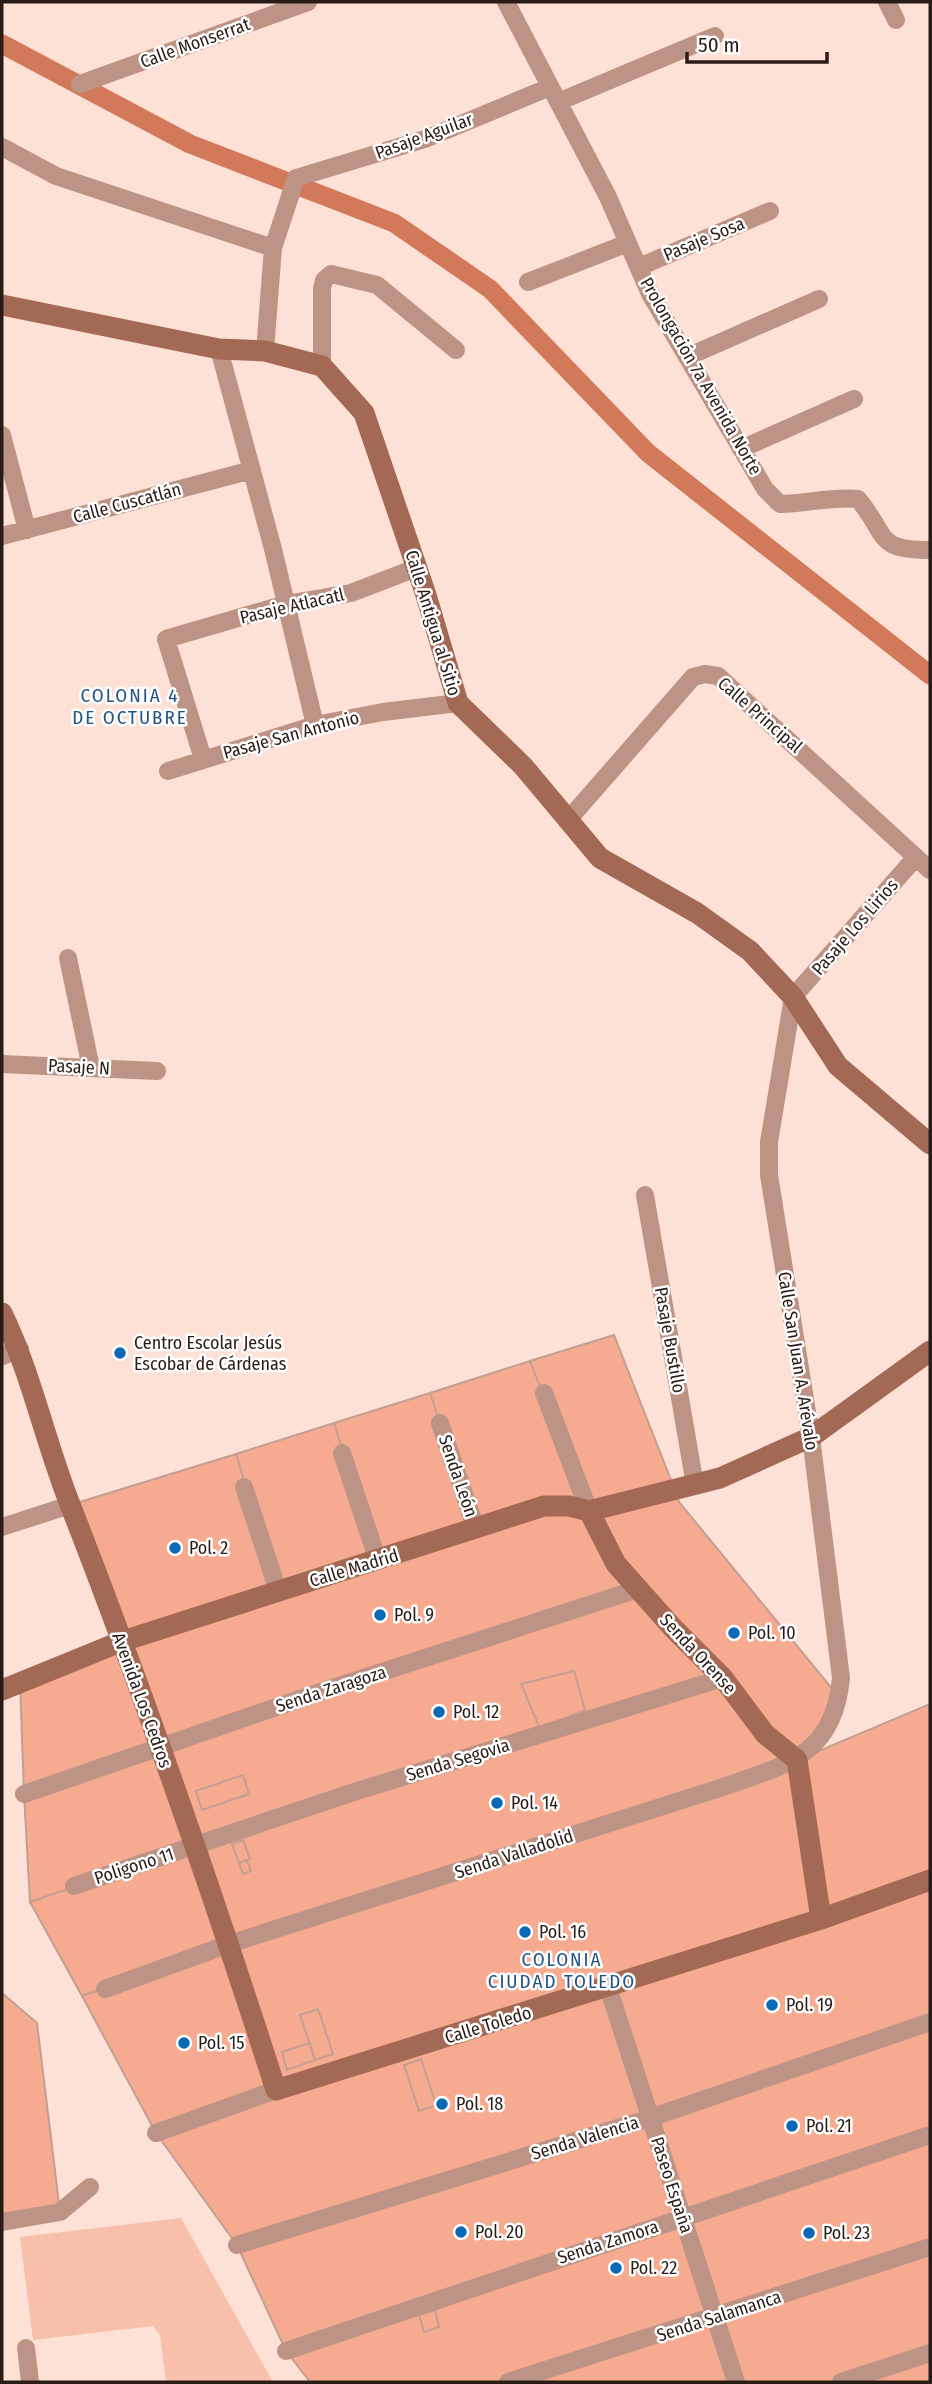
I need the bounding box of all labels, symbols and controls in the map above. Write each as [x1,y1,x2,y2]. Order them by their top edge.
street label: Calle Monserrat [137,13,253,73]
scale bar [687,21,827,65]
text: 50 m [698,32,740,58]
street label: Pasaje Aguilar [372,108,477,164]
street label: Pasaje Sosa [660,212,748,266]
street label: Prolongación 7a Avenida Norte [635,273,767,479]
street label: Calle Cuscatlán [70,478,184,528]
street label: Calle Antigua al Sitio [400,547,466,699]
street label: Pasaje Atlacatl [238,583,347,629]
street label: Calle Principal [713,672,807,758]
district label: COLONIA 4 DE OCTUBRE [72,684,188,729]
street label: Pasaje San Antonio [221,706,361,764]
street label: Pasaje Los Lirios [807,874,903,980]
street label: Pasaje N [47,1054,111,1080]
street label: Calle San Juan A. Arévalo [773,1270,823,1452]
street label: Pasaje Bustillo [650,1285,690,1395]
place label: Centro Escolar Jesús Escobar de Cárdenas [134,1332,287,1375]
marker: Centro Escolar Jesús Escobar de Cárdenas [112,1345,128,1361]
street label: Senda León [434,1432,482,1520]
place label: Pol. 2 [189,1537,228,1559]
marker: Pol. 2 [167,1540,183,1556]
street label: Calle Madrid [307,1544,401,1592]
place label: Pol. 9 [394,1604,434,1626]
marker: Pol. 9 [372,1607,388,1623]
street label: Senda Orense [655,1609,741,1699]
place label: Pol. 10 [748,1622,796,1644]
marker: Pol. 10 [726,1625,742,1641]
street label: Avenida Los Cedros [107,1629,177,1771]
street label: Senda Zaragoza [273,1661,389,1717]
place label: Pol. 12 [453,1701,499,1723]
marker: Pol. 12 [431,1704,447,1720]
street label: Senda Segovia [404,1734,512,1786]
place label: Pol. 14 [511,1792,558,1814]
marker: Pol. 14 [489,1795,505,1811]
street label: Senda Valladolid [452,1824,576,1884]
street label: Poligono 11 [91,1843,177,1889]
place label: Pol. 16 [539,1921,586,1943]
marker: Pol. 16 [517,1924,533,1940]
district label: COLONIA CIUDAD TOLEDO [488,1948,636,1993]
place label: Pol. 19 [786,1994,833,2016]
marker: Pol. 19 [764,1997,780,2013]
street label: Calle Toledo [442,2001,534,2049]
place label: Pol. 15 [198,2032,245,2054]
marker: Pol. 15 [176,2035,192,2051]
place label: Pol. 18 [456,2093,503,2115]
marker: Pol. 18 [434,2096,450,2112]
street label: Senda Valencia [529,2111,642,2165]
place label: Pol. 21 [806,2115,852,2137]
marker: Pol. 21 [784,2118,800,2134]
street label: Paseo España [646,2134,698,2236]
street label: Senda Zamora [555,2215,661,2269]
place label: Pol. 20 [475,2221,524,2243]
place label: Pol. 23 [823,2222,870,2244]
marker: Pol. 20 [453,2224,469,2240]
marker: Pol. 23 [801,2225,817,2241]
place label: Pol. 22 [630,2257,677,2279]
marker: Pol. 22 [608,2260,624,2276]
street label: Senda Salamanca [654,2285,784,2346]

